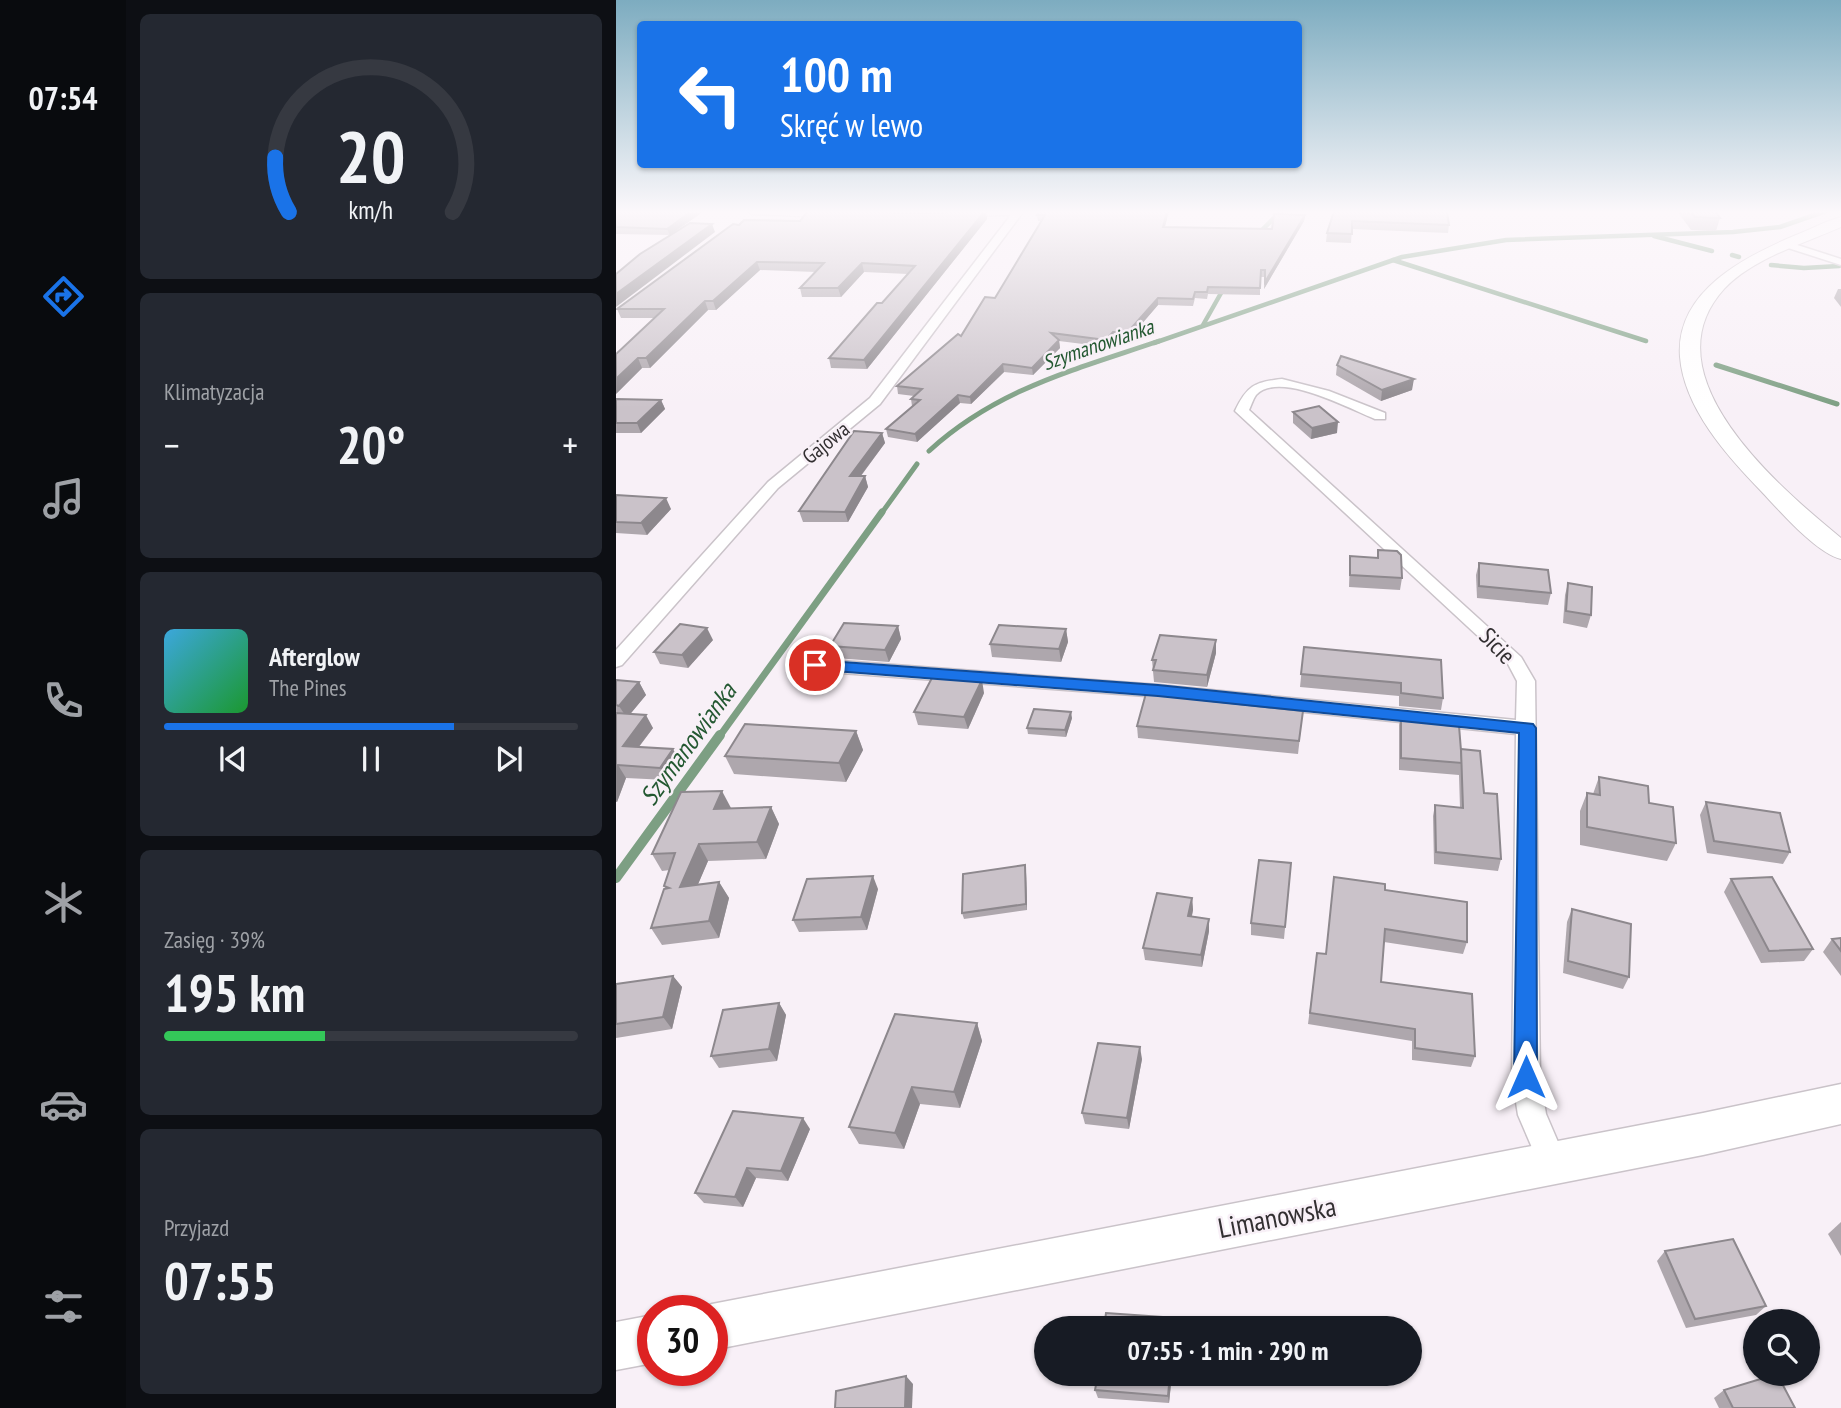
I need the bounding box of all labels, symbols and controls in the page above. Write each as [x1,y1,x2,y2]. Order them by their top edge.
text: 100 m [780,42,893,106]
icon: left [665,49,756,140]
text: 07:54 [28,77,98,119]
text: Skręć w lewo [780,104,923,146]
text: 20 [336,109,406,203]
text: km/h [349,194,393,226]
icon: directions [39,272,88,321]
water label: Szymanowianka [1039,312,1158,376]
text: Klimatyzacja [164,377,264,406]
text: 20° [337,411,405,478]
street label: Gajowa [797,415,855,470]
text: − [164,420,180,469]
text: + [562,420,578,469]
icon: music [39,474,88,523]
street label: Sicie [1473,621,1522,671]
pin [785,635,845,695]
text: Afterglow [269,640,360,673]
icon: arrive [796,646,834,684]
text: The Pines [269,673,347,702]
water label: Szymanowianka [632,675,744,811]
icon: phone [39,676,88,725]
icon: previous [214,740,252,778]
icon: pause [352,740,390,778]
icon: next [490,740,528,778]
icon: climate [39,878,88,927]
text: Zasięg · 39% [164,925,265,954]
text: 195 km [164,959,305,1026]
position arrow [1489,1040,1563,1114]
icon: car [39,1080,88,1129]
street label: Limanowska [1215,1187,1339,1246]
text: Przyjazd [164,1213,229,1242]
text: 07:55 [164,1247,276,1314]
icon: filters [39,1282,88,1331]
speed limit sign: 30 [637,1295,728,1386]
map controls [1743,1309,1820,1386]
button: search [1743,1309,1820,1386]
text: 07:55 · 1 min · 290 m [1128,1334,1328,1367]

